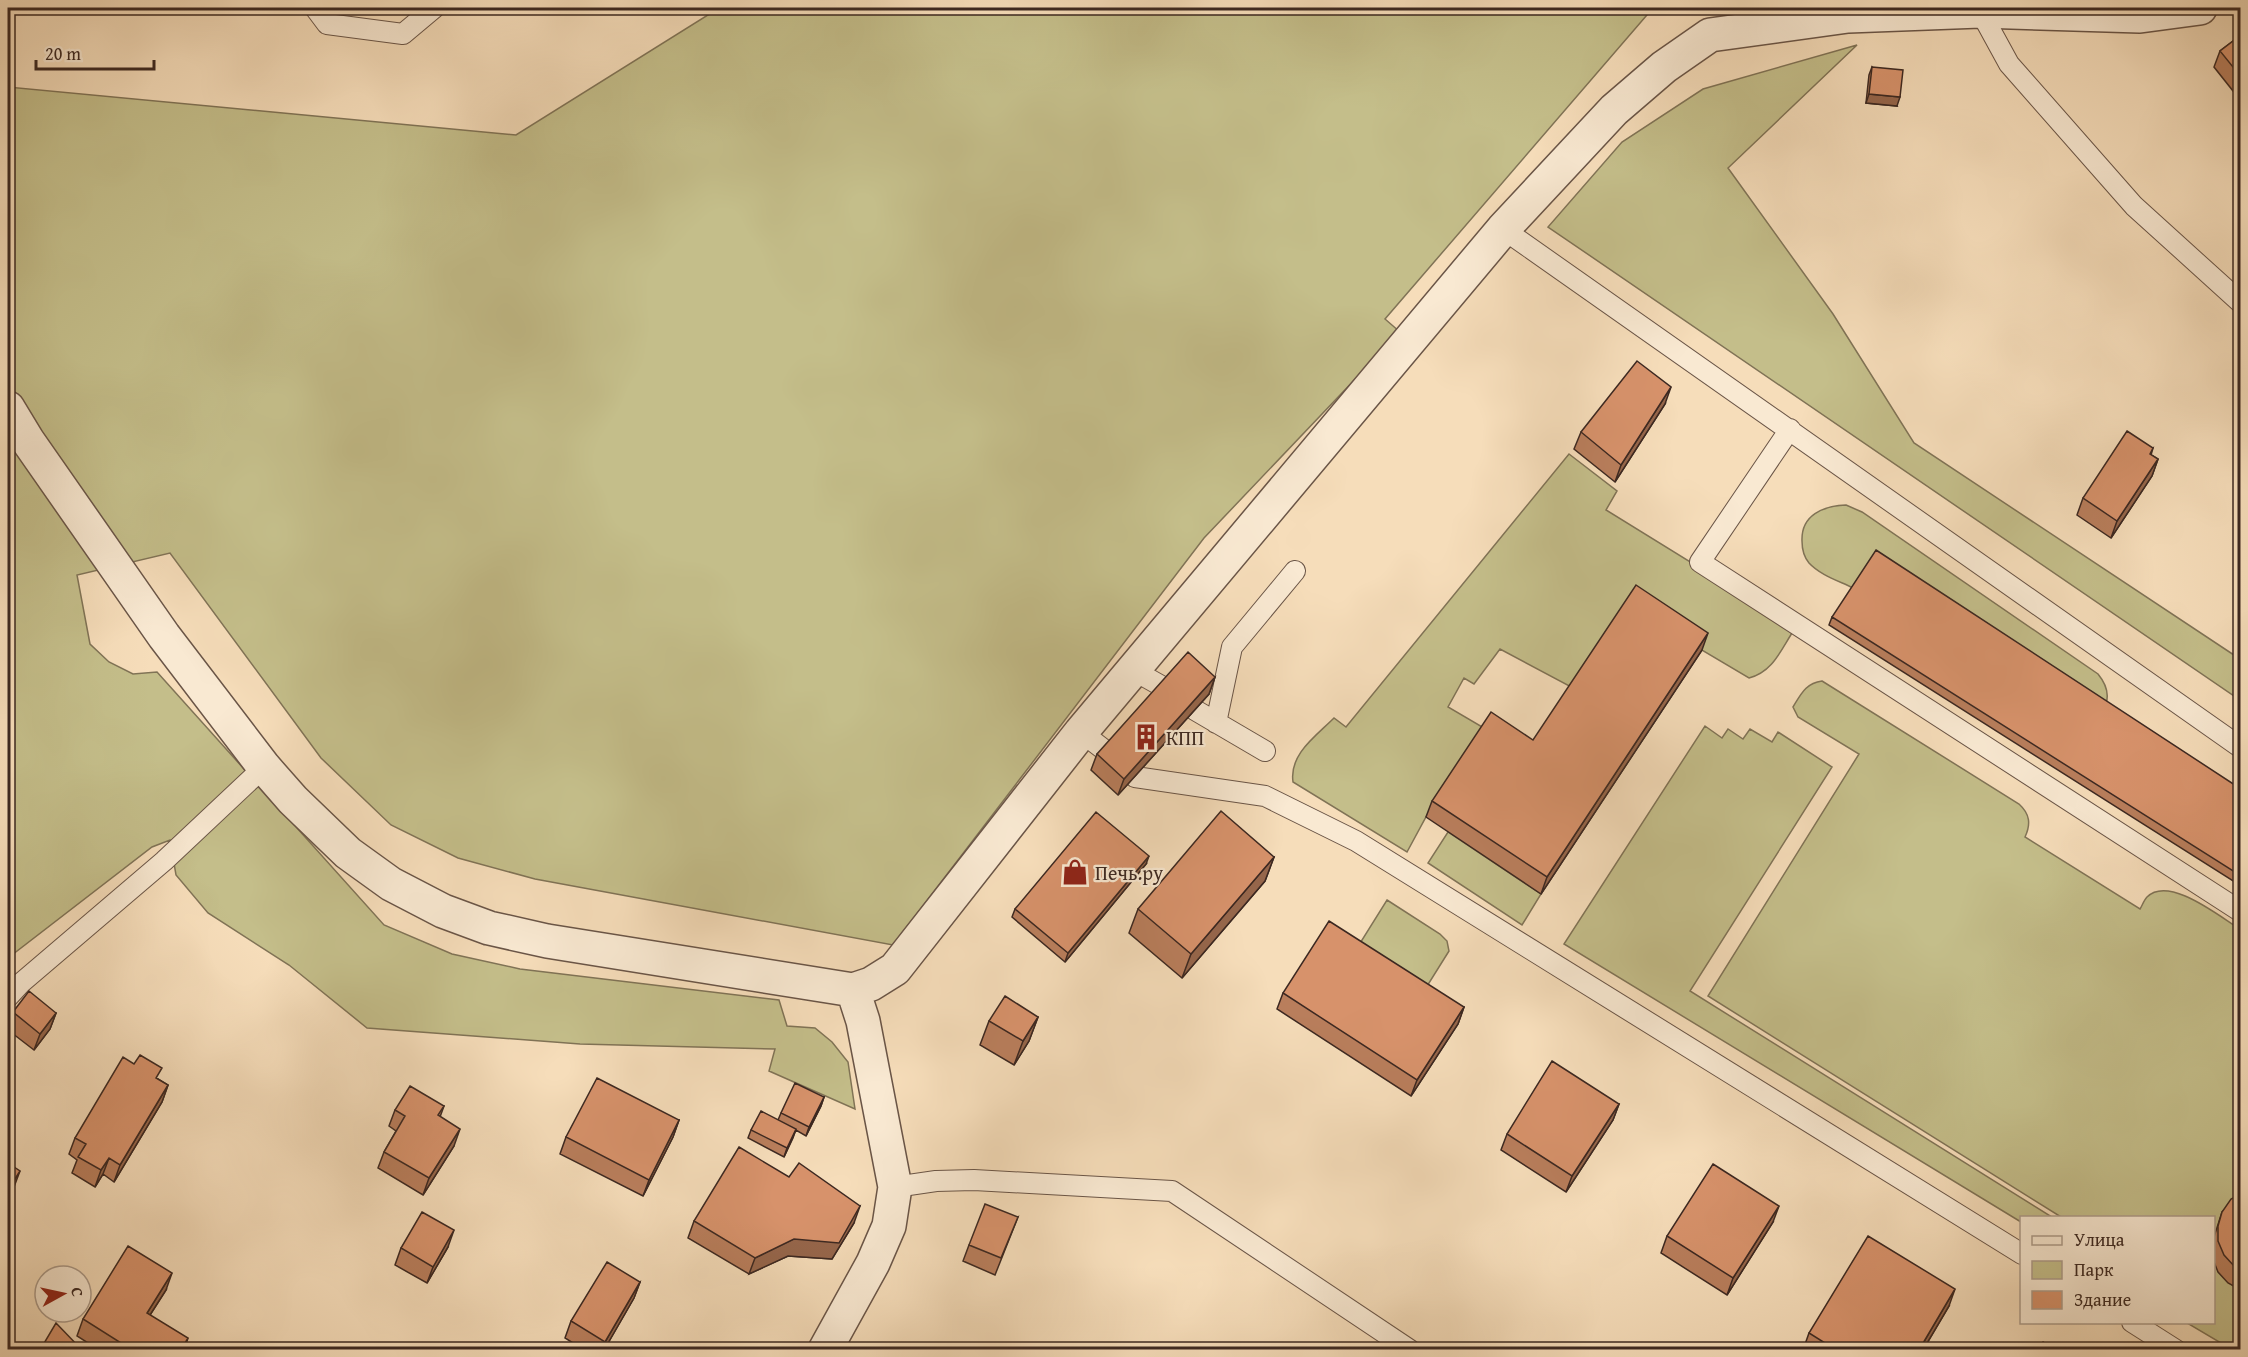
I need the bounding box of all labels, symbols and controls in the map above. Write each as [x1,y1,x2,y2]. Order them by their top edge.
scale bar [36,33,154,71]
text: 20 m [45,40,81,67]
building icon: КПП [1131,722,1161,752]
place label: КПП [1166,723,1204,752]
shop icon: Печь.ру [1060,857,1090,887]
place label: Печь.ру [1095,858,1163,887]
legend [2020,1216,2215,1324]
text: Улица [2074,1226,2125,1253]
text: Парк [2074,1256,2114,1283]
north arrow [33,1264,93,1324]
text: С [65,1286,90,1298]
text: Здание [2074,1286,2131,1313]

